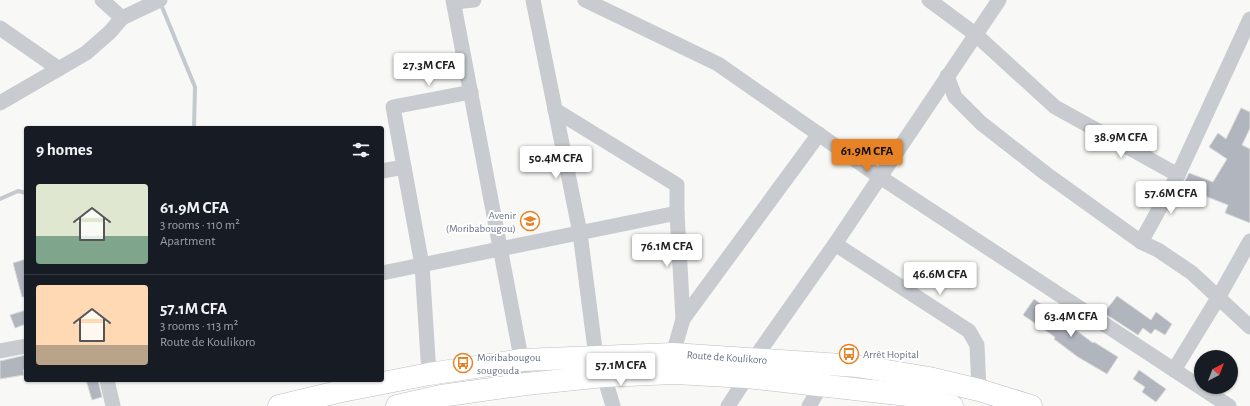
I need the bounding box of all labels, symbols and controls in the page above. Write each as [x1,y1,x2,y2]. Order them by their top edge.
pin: 27.3M CFA [383,53,475,87]
text: 27.3M CFA [403,59,455,72]
pin: 38.9M CFA [1075,125,1167,159]
text: 38.9M CFA [1094,131,1148,144]
icon: filters [350,139,372,161]
pin: 61.9M CFA [821,139,913,173]
text: 9 homes [36,141,92,158]
text: 61.9M CFA [841,145,893,158]
pin: 50.4M CFA [510,146,602,180]
text: 50.4M CFA [529,152,583,165]
pin: 57.6M CFA [1125,181,1217,215]
text: 57.6M CFA [1145,187,1197,200]
text: 61.9M CFA [160,199,229,216]
icon: home [68,200,116,248]
place label: Avenir (Moribabougou) [446,210,516,234]
school or university icon: Avenir (Moribabougou) [519,210,541,232]
text: 3 rooms · 110 m² [160,219,240,232]
pin: 76.1M CFA [621,234,713,268]
text: Apartment [160,235,215,248]
text: 76.1M CFA [641,240,693,253]
pin: 46.6M CFA [894,262,986,296]
text: 46.6M CFA [913,268,967,281]
text: 57.1M CFA [160,300,227,317]
icon: home [68,301,116,349]
pin: 63.4M CFA [1025,304,1117,338]
text: 63.4M CFA [1044,310,1098,323]
text: 3 rooms · 113 m² [160,320,238,333]
text: Route de Koulikoro [160,336,255,349]
bus stop icon: Arrêt Hopital [838,343,860,365]
street label: Route de Koulikoro [686,349,768,366]
place label: Arrêt Hopital [863,349,919,360]
north arrow [1194,350,1238,394]
map controls [1194,350,1238,394]
bus stop icon: Moribabougou sougouda [452,352,474,374]
place label: Moribabougou sougouda [477,352,541,376]
pin: 57.1M CFA [575,353,667,387]
text: 57.1M CFA [595,359,647,372]

